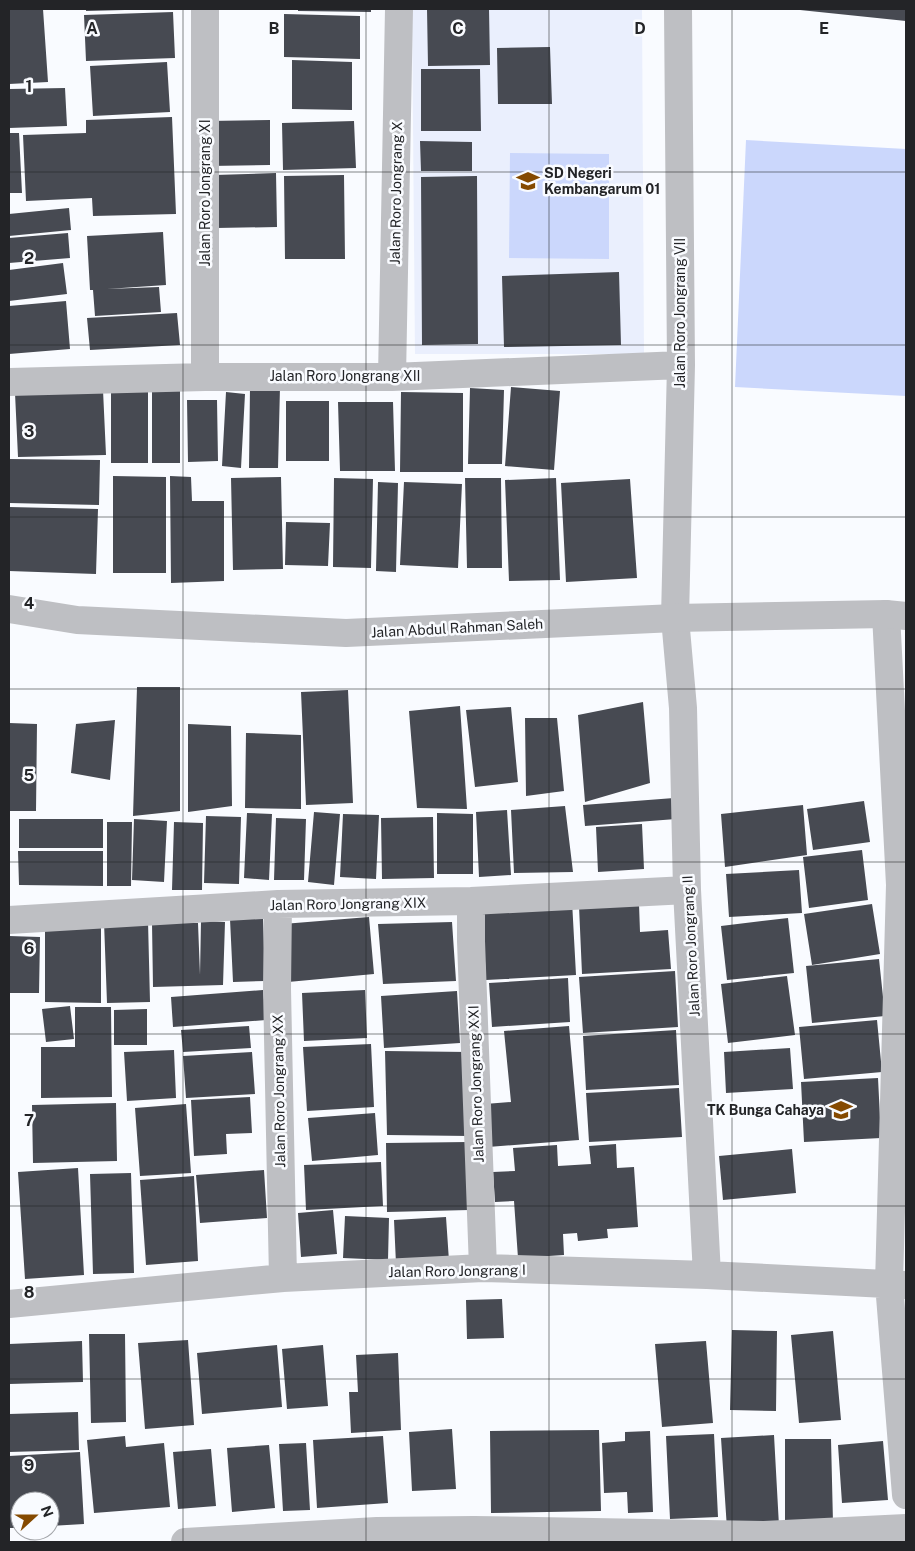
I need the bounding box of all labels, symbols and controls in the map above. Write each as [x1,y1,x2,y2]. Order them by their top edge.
text: A [86,19,98,38]
text: B [269,19,280,38]
text: C [452,19,464,38]
text: D [634,19,646,38]
text: E [819,19,829,38]
text: 1 [26,77,32,96]
street label: Jalan Roro Jongrang XI [197,119,213,267]
street label: Jalan Roro Jongrang X [387,121,405,265]
place label: SD Negeri Kembangarum 01 [544,165,660,197]
school or university icon: SD Negeri Kembangarum 01 [515,168,541,194]
street label: Jalan Roro Jongrang VII [672,238,688,388]
text: 2 [24,249,34,268]
street label: Jalan Roro Jongrang XII [269,368,421,384]
text: 3 [24,422,34,441]
text: 4 [24,594,35,613]
street label: Jalan Abdul Rahman Saleh [370,615,544,641]
text: 5 [24,766,35,785]
street label: Jalan Roro Jongrang II [679,875,703,1017]
street label: Jalan Roro Jongrang XIX [269,895,427,913]
text: 6 [24,939,34,958]
street label: Jalan Roro Jongrang XXI [465,1005,487,1163]
street label: Jalan Roro Jongrang XX [270,1014,288,1168]
school or university icon: TK Bunga Cahaya [828,1097,854,1123]
place label: TK Bunga Cahaya [707,1102,824,1118]
text: 7 [24,1111,34,1130]
street label: Jalan Roro Jongrang I [388,1262,526,1280]
text: 8 [24,1283,35,1302]
text: 9 [24,1456,34,1475]
north arrow [10,1491,60,1541]
text: N [38,1503,57,1519]

